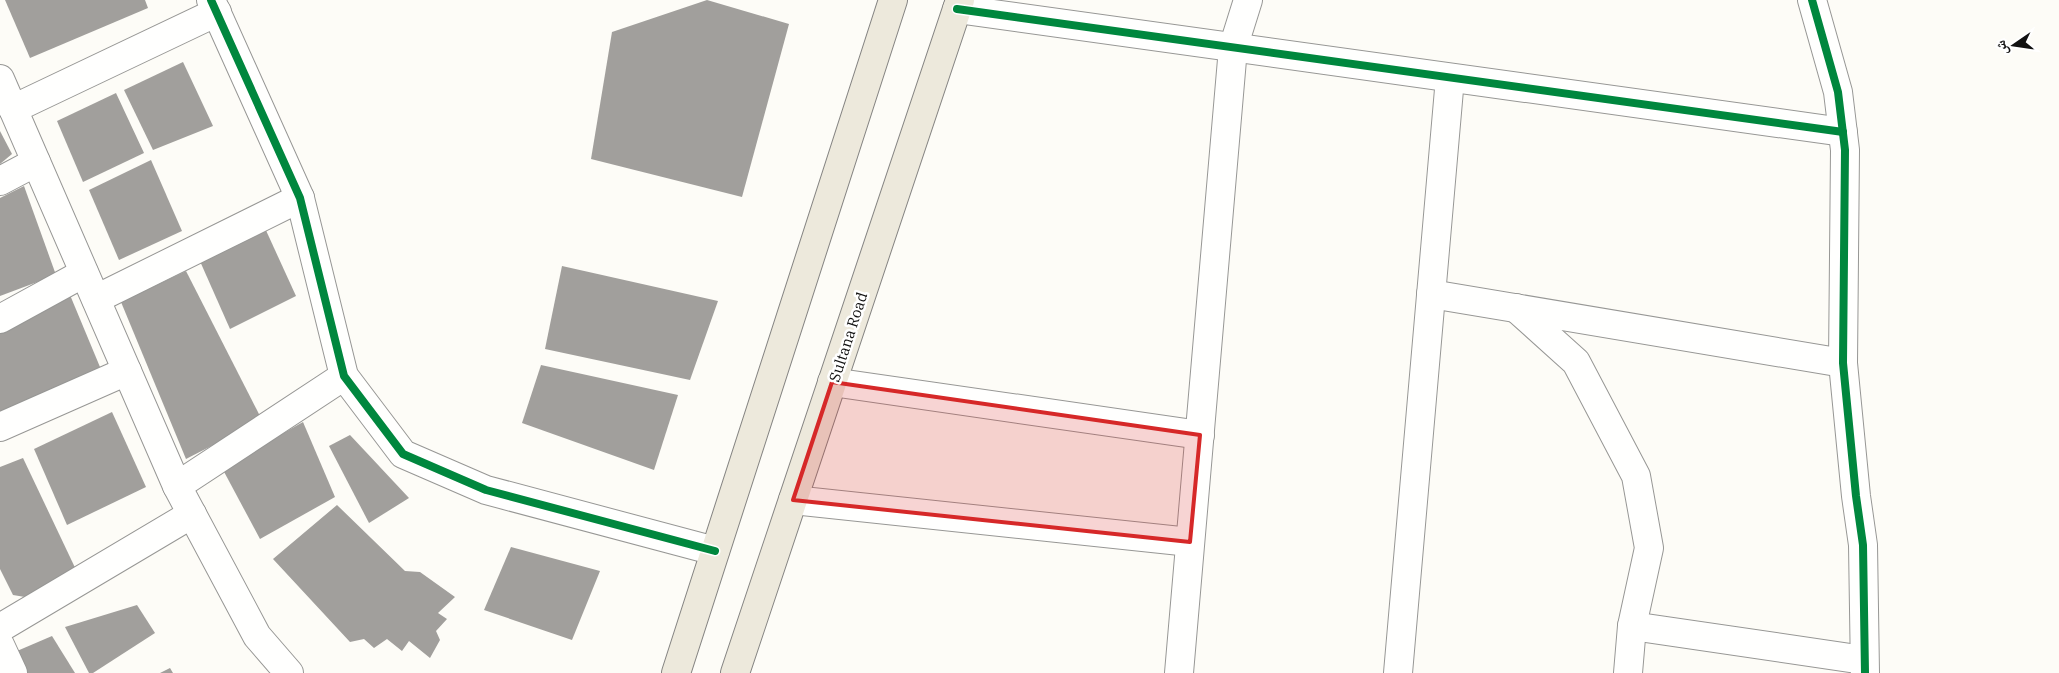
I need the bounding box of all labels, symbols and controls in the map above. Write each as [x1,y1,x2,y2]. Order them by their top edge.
north arrow [1989,20,2039,70]
text: ش [1991,39,2012,57]
street label: Sultana Road [825,290,871,384]

